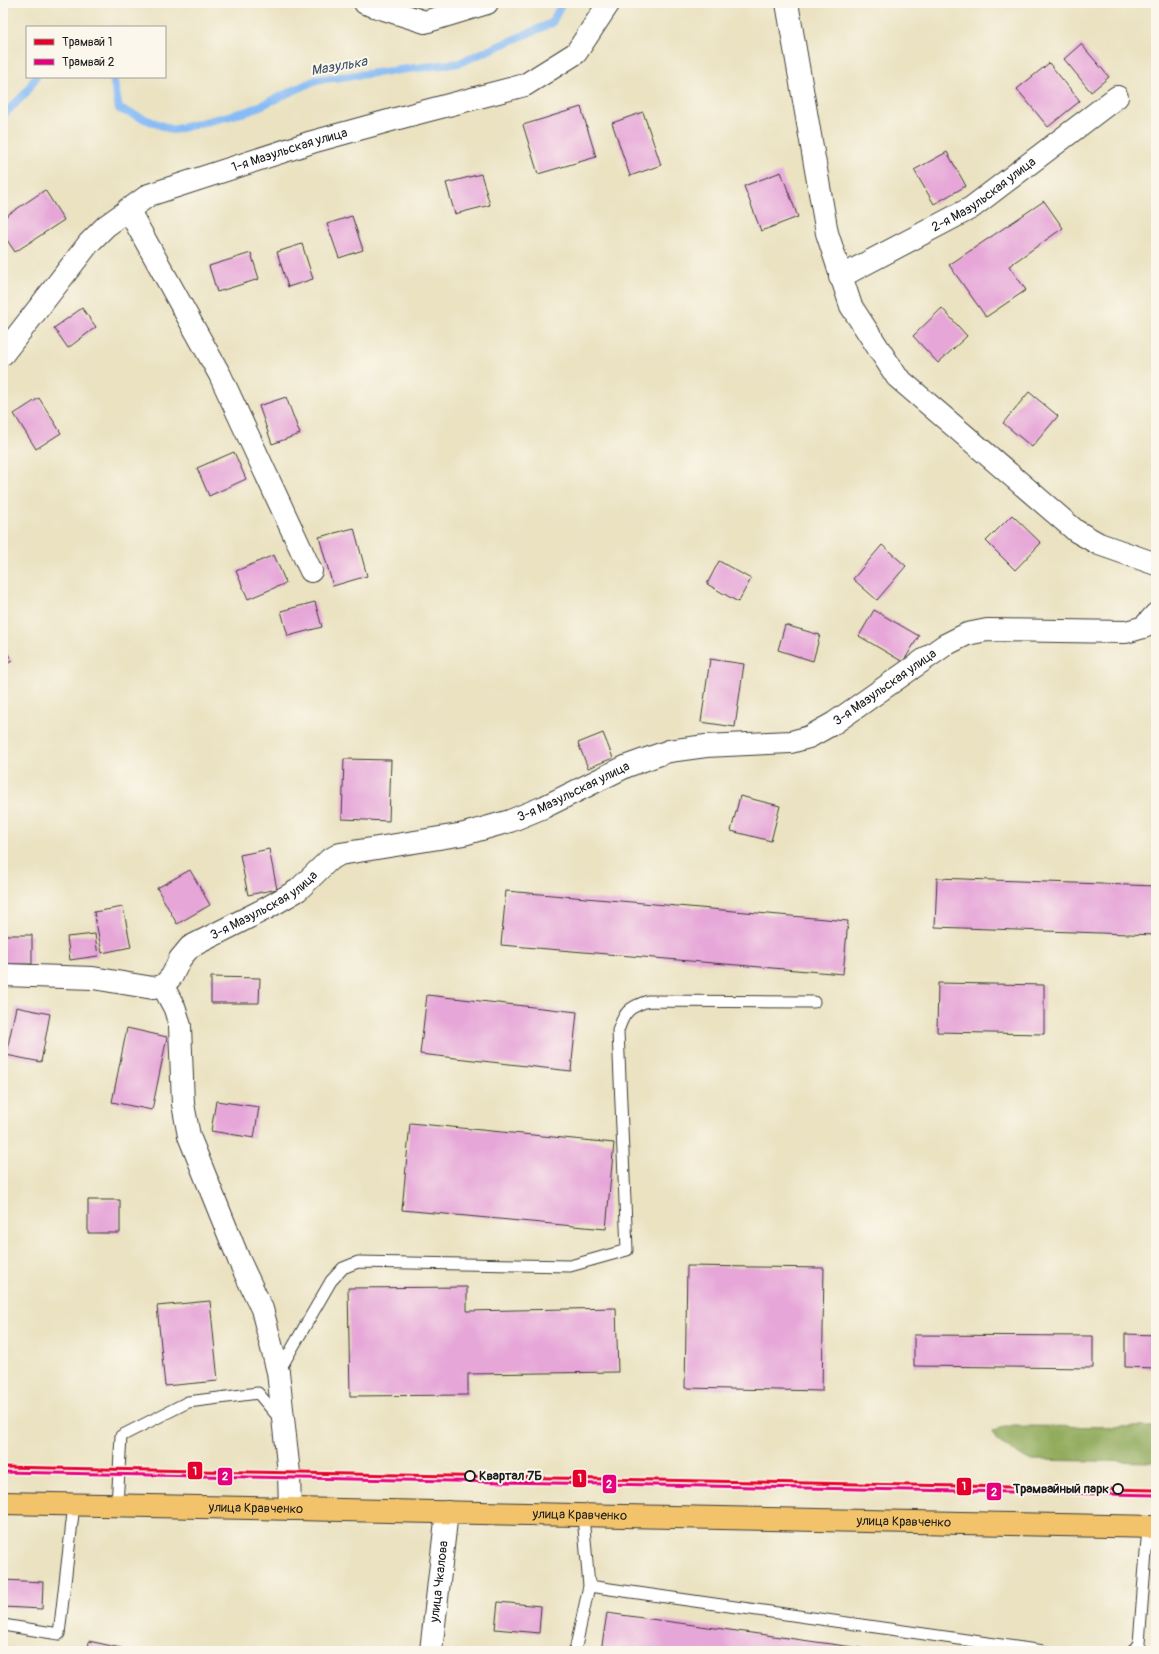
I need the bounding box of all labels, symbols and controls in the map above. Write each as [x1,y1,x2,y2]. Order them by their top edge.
legend [26,26,166,78]
text: Трамвай 1 [62,35,112,50]
water label: Мазулька [310,52,370,79]
text: Трамвай 2 [62,55,115,70]
street label: 1-я Мазульская улица [230,125,349,176]
street label: 2-я Мазульская улица [929,154,1039,235]
street label: 3-я Мазульская улица [830,645,940,729]
street label: 3-я Мазульская улица [515,758,632,825]
street label: 3-я Мазульская улица [208,867,321,943]
line badge: 1 [187,1461,203,1480]
text: 1 [193,1465,197,1478]
line badge: 2 [217,1467,233,1486]
place label: Квартал 7Б [479,1468,542,1484]
line badge: 1 [572,1469,587,1488]
text: 2 [222,1470,228,1483]
marker: Квартал 7Б [464,1470,476,1482]
text: 1 [578,1472,582,1485]
line badge: 2 [602,1474,617,1494]
line badge: 1 [956,1477,972,1496]
text: 2 [606,1478,612,1491]
text: 1 [962,1480,966,1493]
place label: Трамвайный парк [1012,1481,1109,1497]
line badge: 2 [986,1482,1002,1501]
marker: Трамвайный парк [1112,1483,1124,1495]
text: 2 [991,1486,997,1499]
street label: улица Кравченко [208,1499,303,1517]
street label: улица Кравченко [531,1506,627,1524]
street label: улица Кравченко [855,1513,951,1531]
street label: улица Чкалова [426,1540,452,1624]

